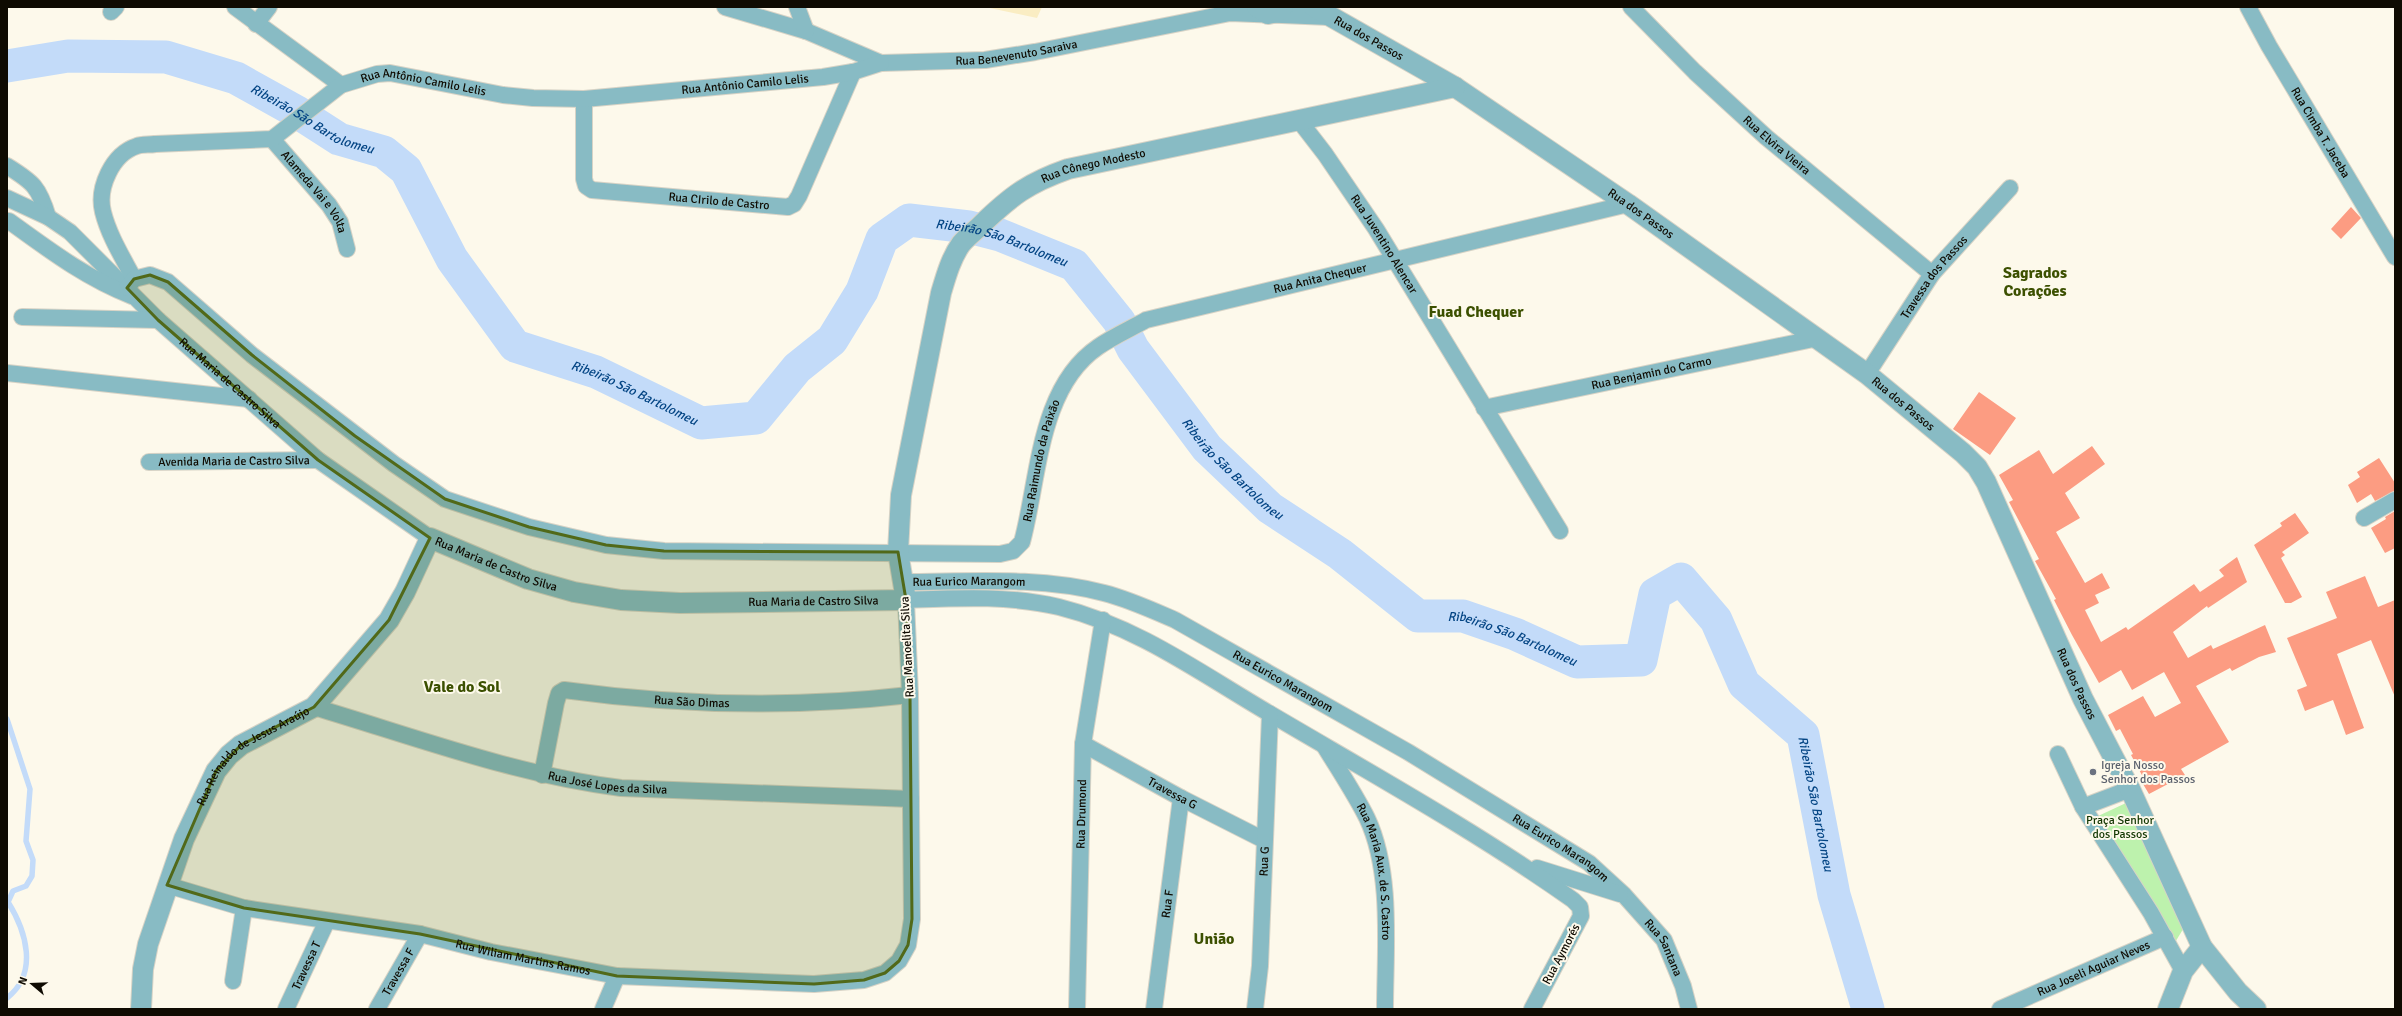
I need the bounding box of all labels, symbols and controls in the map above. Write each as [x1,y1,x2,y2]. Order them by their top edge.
street label: Rua dos Passos [1331,13,1406,64]
street label: Rua Benevenuto Saraiva [955,37,1079,69]
street label: Rua Antônio Camilo Lelis [359,66,487,100]
street label: Rua Antônio Camilo Lelis [681,71,809,98]
water label: Ribeirão São Bartolomeu [248,81,377,158]
street label: Rua Cimba T. Jaceba [2287,85,2353,181]
street label: Rua Elvira Vieira [1740,113,1813,179]
street label: Rua Cônego Modesto [1039,146,1147,187]
street label: Alameda Vai e Volta [277,148,350,235]
street label: Rua dos Passos [1605,185,1677,242]
street label: Rua CIrilo de Castro [668,190,770,213]
street label: Rua Juventino Alencar [1347,192,1421,297]
water label: Ribeirão São Bartolomeu [935,216,1070,271]
street label: Travessa dos Passos [1898,233,1971,322]
street label: Rua Anita Chequer [1272,260,1369,297]
district label: Sagrados Corações [2003,263,2067,301]
district label: Fuad Chequer [1428,302,1524,322]
street label: Rua Maria de Castro Silva [176,335,284,432]
street label: Rua Benjamin do Carmo [1590,354,1713,393]
water label: Ribeirão São Bartolomeu [569,358,701,430]
street label: Rua dos Passos [1868,374,1937,434]
street label: Rua Raimundo da Paixão [1020,397,1064,523]
water label: Ribeirão São Bartolomeu [1178,415,1287,524]
street label: Avenida Maria de Castro Silva [158,453,310,470]
street label: Rua Maria de Castro Silva [432,534,559,595]
street label: Rua Eurico Marangom [912,574,1026,590]
street label: Rua Maria de Castro Silva [748,593,879,610]
street label: Rua Manoelita Silva [897,596,918,698]
water label: Ribeirão São Bartolomeu [1447,609,1580,670]
street label: Rua dos Passos [2053,646,2099,722]
street label: Rua Eurico Marangom [1230,647,1335,716]
district label: Vale do Sol [424,677,500,697]
street label: Rua São Dimas [653,693,730,711]
street label: Rua Reinaldo de Jesus Araújo [194,704,312,809]
water label: Ribeirão São Bartolomeu [1794,735,1836,874]
place label: Igreja Nosso Senhor dos Passos [2101,758,2195,787]
marker: Igreja Nosso Senhor dos Passos [2088,767,2098,777]
street label: Rua José Lopes da Silva [546,768,667,798]
street label: Travessa G [1145,774,1199,813]
street label: Rua Drumond [1074,779,1090,849]
street label: Rua Maria Aux. de S. Castro [1353,801,1393,940]
street label: Rua Eurico Marangom [1509,811,1612,885]
park label: Praça Senhor dos Passos [2086,813,2154,842]
street label: Rua G [1257,846,1273,877]
street label: Rua F [1159,889,1177,919]
street label: Rua Santana [1641,916,1685,979]
street label: Rua Aymorés [1539,921,1584,987]
district label: União [1194,929,1234,949]
street label: Rua Wiliam Martins Ramos [454,936,592,979]
street label: Rua Joseli Aguiar Neves [2035,937,2152,1000]
street label: Travessa T [289,939,325,992]
street label: Travessa F [379,945,418,998]
north arrow [12,964,52,1004]
text: N [16,975,30,987]

